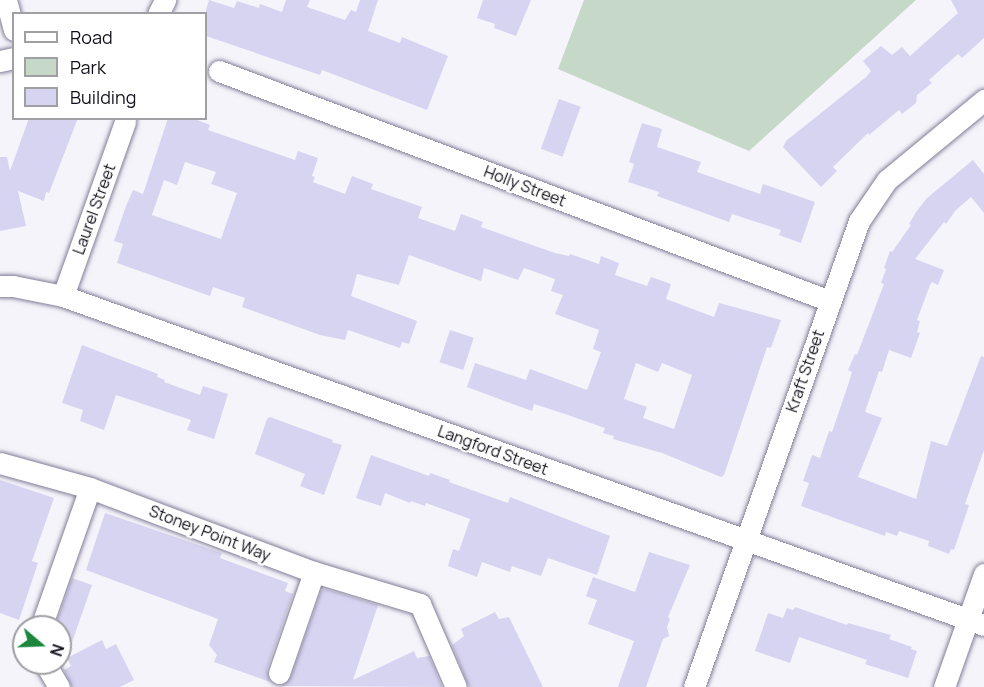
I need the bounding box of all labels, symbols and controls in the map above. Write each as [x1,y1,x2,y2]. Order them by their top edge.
legend [12,12,207,120]
text: Road [70,25,113,49]
text: Park [70,55,106,79]
text: Building [70,85,136,109]
street label: Laurel Street [69,161,119,257]
street label: Holly Street [481,162,569,210]
street label: Kraft Street [782,327,828,415]
street label: Langford Street [435,421,551,479]
street label: Stoney Point Way [146,501,274,565]
north arrow [12,615,72,675]
text: N [45,641,69,659]

